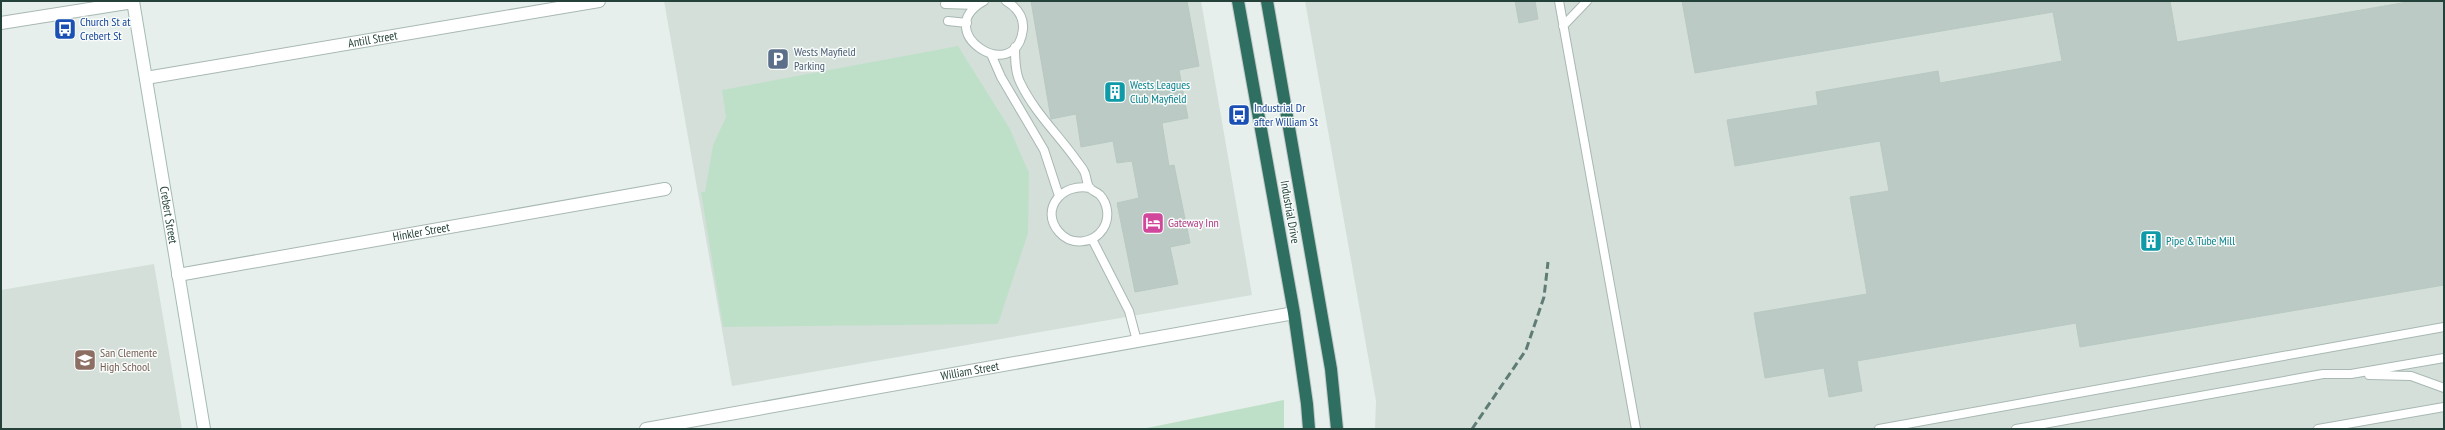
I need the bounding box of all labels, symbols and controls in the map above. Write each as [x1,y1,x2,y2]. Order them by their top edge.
place label: Church St at Crebert St [80,14,131,43]
bus stop icon: Church St at Crebert St [52,16,78,42]
street label: Antill Street [347,27,399,51]
place label: Wests Mayfield Parking [794,44,856,73]
parking icon: Wests Mayfield Parking [765,46,791,72]
place label: Wests Leagues Club Mayfield [1130,77,1190,106]
building icon: Wests Leagues Club Mayfield [1102,79,1128,105]
place label: Industrial Dr after William St [1254,100,1319,129]
bus stop icon: Industrial Dr after William St [1226,102,1252,128]
street label: Industrial Drive [1278,179,1303,245]
street label: Crebert Street [157,185,181,246]
hotel icon: Gateway Inn [1140,210,1166,236]
place label: Gateway Inn [1168,215,1219,230]
street label: Hinkler Street [392,219,451,244]
building icon: Pipe & Tube Mill [2138,228,2164,254]
place label: Pipe & Tube Mill [2166,233,2235,248]
place label: San Clemente High School [100,345,157,374]
school or university icon: San Clemente High School [72,347,98,373]
street label: William Street [939,358,1001,383]

